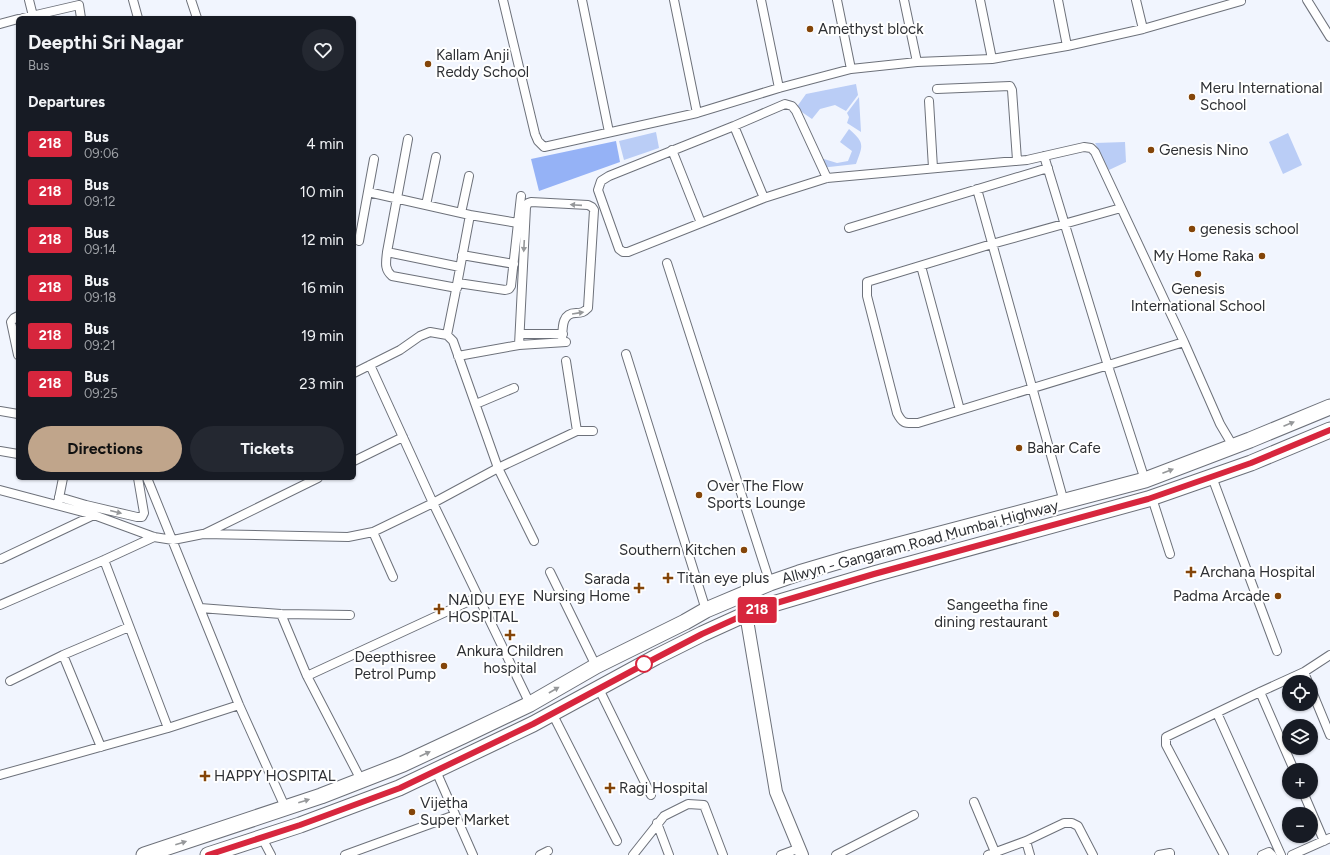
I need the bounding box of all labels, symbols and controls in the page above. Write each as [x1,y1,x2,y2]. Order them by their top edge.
place label: Amethyst block [818,20,924,38]
marker: Amethyst block [805,24,815,34]
button: heart [302,29,344,71]
text: Deepthi Sri Nagar [28,31,184,54]
place label: Kallam Anji Reddy School [436,46,529,81]
text: Bus [28,58,49,73]
marker: Kallam Anji Reddy School [423,59,433,69]
place label: Meru International School [1200,79,1323,114]
marker: Meru International School [1187,92,1197,102]
text: Departures [28,93,105,111]
text: Bus [84,128,109,146]
text: 218 [39,135,61,152]
text: 4 min [306,135,344,153]
place label: Genesis Nino [1159,141,1249,159]
marker: Genesis Nino [1146,145,1156,155]
text: 09:06 [84,146,119,161]
text: Bus [84,176,109,194]
text: 218 [39,183,61,200]
text: 10 min [300,183,344,201]
text: 09:12 [84,194,116,209]
one-way arrow [570,201,582,208]
place label: genesis school [1200,220,1299,238]
text: Bus [84,224,109,242]
marker: genesis school [1187,224,1197,234]
text: 218 [39,231,61,248]
text: 12 min [301,231,344,249]
one-way arrow [521,240,528,252]
text: 09:14 [84,242,116,257]
place label: My Home Raka [1153,247,1254,265]
marker: My Home Raka [1257,251,1267,261]
marker: Genesis International School [1193,269,1203,279]
text: Bus [84,272,109,290]
text: 218 [39,279,61,296]
text: 16 min [301,279,344,297]
place label: Genesis International School [1131,280,1265,315]
text: 09:18 [84,290,116,305]
one-way arrow [572,310,584,316]
text: Bus [84,320,109,338]
text: 218 [39,327,61,344]
text: 19 min [301,327,344,345]
text: 09:21 [84,338,116,353]
text: Bus [84,368,109,386]
text: 218 [39,375,61,392]
text: 23 min [299,375,344,393]
text: 09:25 [84,386,118,401]
one-way arrow [1284,421,1295,427]
button: Directions [28,426,182,472]
button: Tickets [190,426,344,472]
place label: Bahar Cafe [1027,439,1101,457]
marker: Bahar Cafe [1014,443,1024,453]
one-way arrow [1163,468,1175,474]
place label: Over The Flow Sports Lounge [707,477,805,512]
marker: Over The Flow Sports Lounge [694,490,704,500]
street label: Allwyn - Gangaram Road Mumbai Highway [780,496,1061,588]
one-way arrow [110,510,122,516]
place label: Southern Kitchen [619,541,736,559]
marker: Southern Kitchen [739,545,749,555]
place label: Archana Hospital [1200,563,1315,581]
marker: Archana Hospital [1185,566,1197,578]
place label: Titan eye plus [677,569,769,587]
place label: Sarada Nursing Home [533,570,630,605]
marker: Titan eye plus [662,572,674,584]
marker: Sarada Nursing Home [633,582,645,594]
place label: Padma Arcade [1173,587,1270,605]
place label: NAIDU EYE HOSPITAL [448,591,525,626]
marker: Padma Arcade [1273,591,1283,601]
place label: Sangeetha fine dining restaurant [934,596,1048,631]
line badge: 218 [734,597,780,623]
text: 218 [746,601,768,618]
marker: NAIDU EYE HOSPITAL [433,603,445,615]
marker: Sangeetha fine dining restaurant [1051,609,1061,619]
marker: Ankura Children hospital [504,629,516,641]
place label: Ankura Children hospital [457,642,563,677]
place label: Deepthisree Petrol Pump [354,648,436,683]
unlabelled marker [635,655,653,673]
marker: Deepthisree Petrol Pump [439,661,449,671]
map controls [1282,675,1318,843]
button: locate [1282,675,1318,711]
one-way arrow [548,686,560,693]
button: layers [1282,719,1318,755]
one-way arrow [419,750,431,756]
button: + [1282,763,1318,799]
place label: HAPPY HOSPITAL [214,767,336,785]
marker: HAPPY HOSPITAL [199,770,211,782]
place label: Ragi Hospital [619,779,708,797]
marker: Ragi Hospital [604,782,616,794]
place label: Vijetha Super Market [420,794,510,829]
one-way arrow [298,798,310,804]
marker: Vijetha Super Market [407,807,417,817]
button: − [1282,807,1318,843]
one-way arrow [175,840,187,846]

